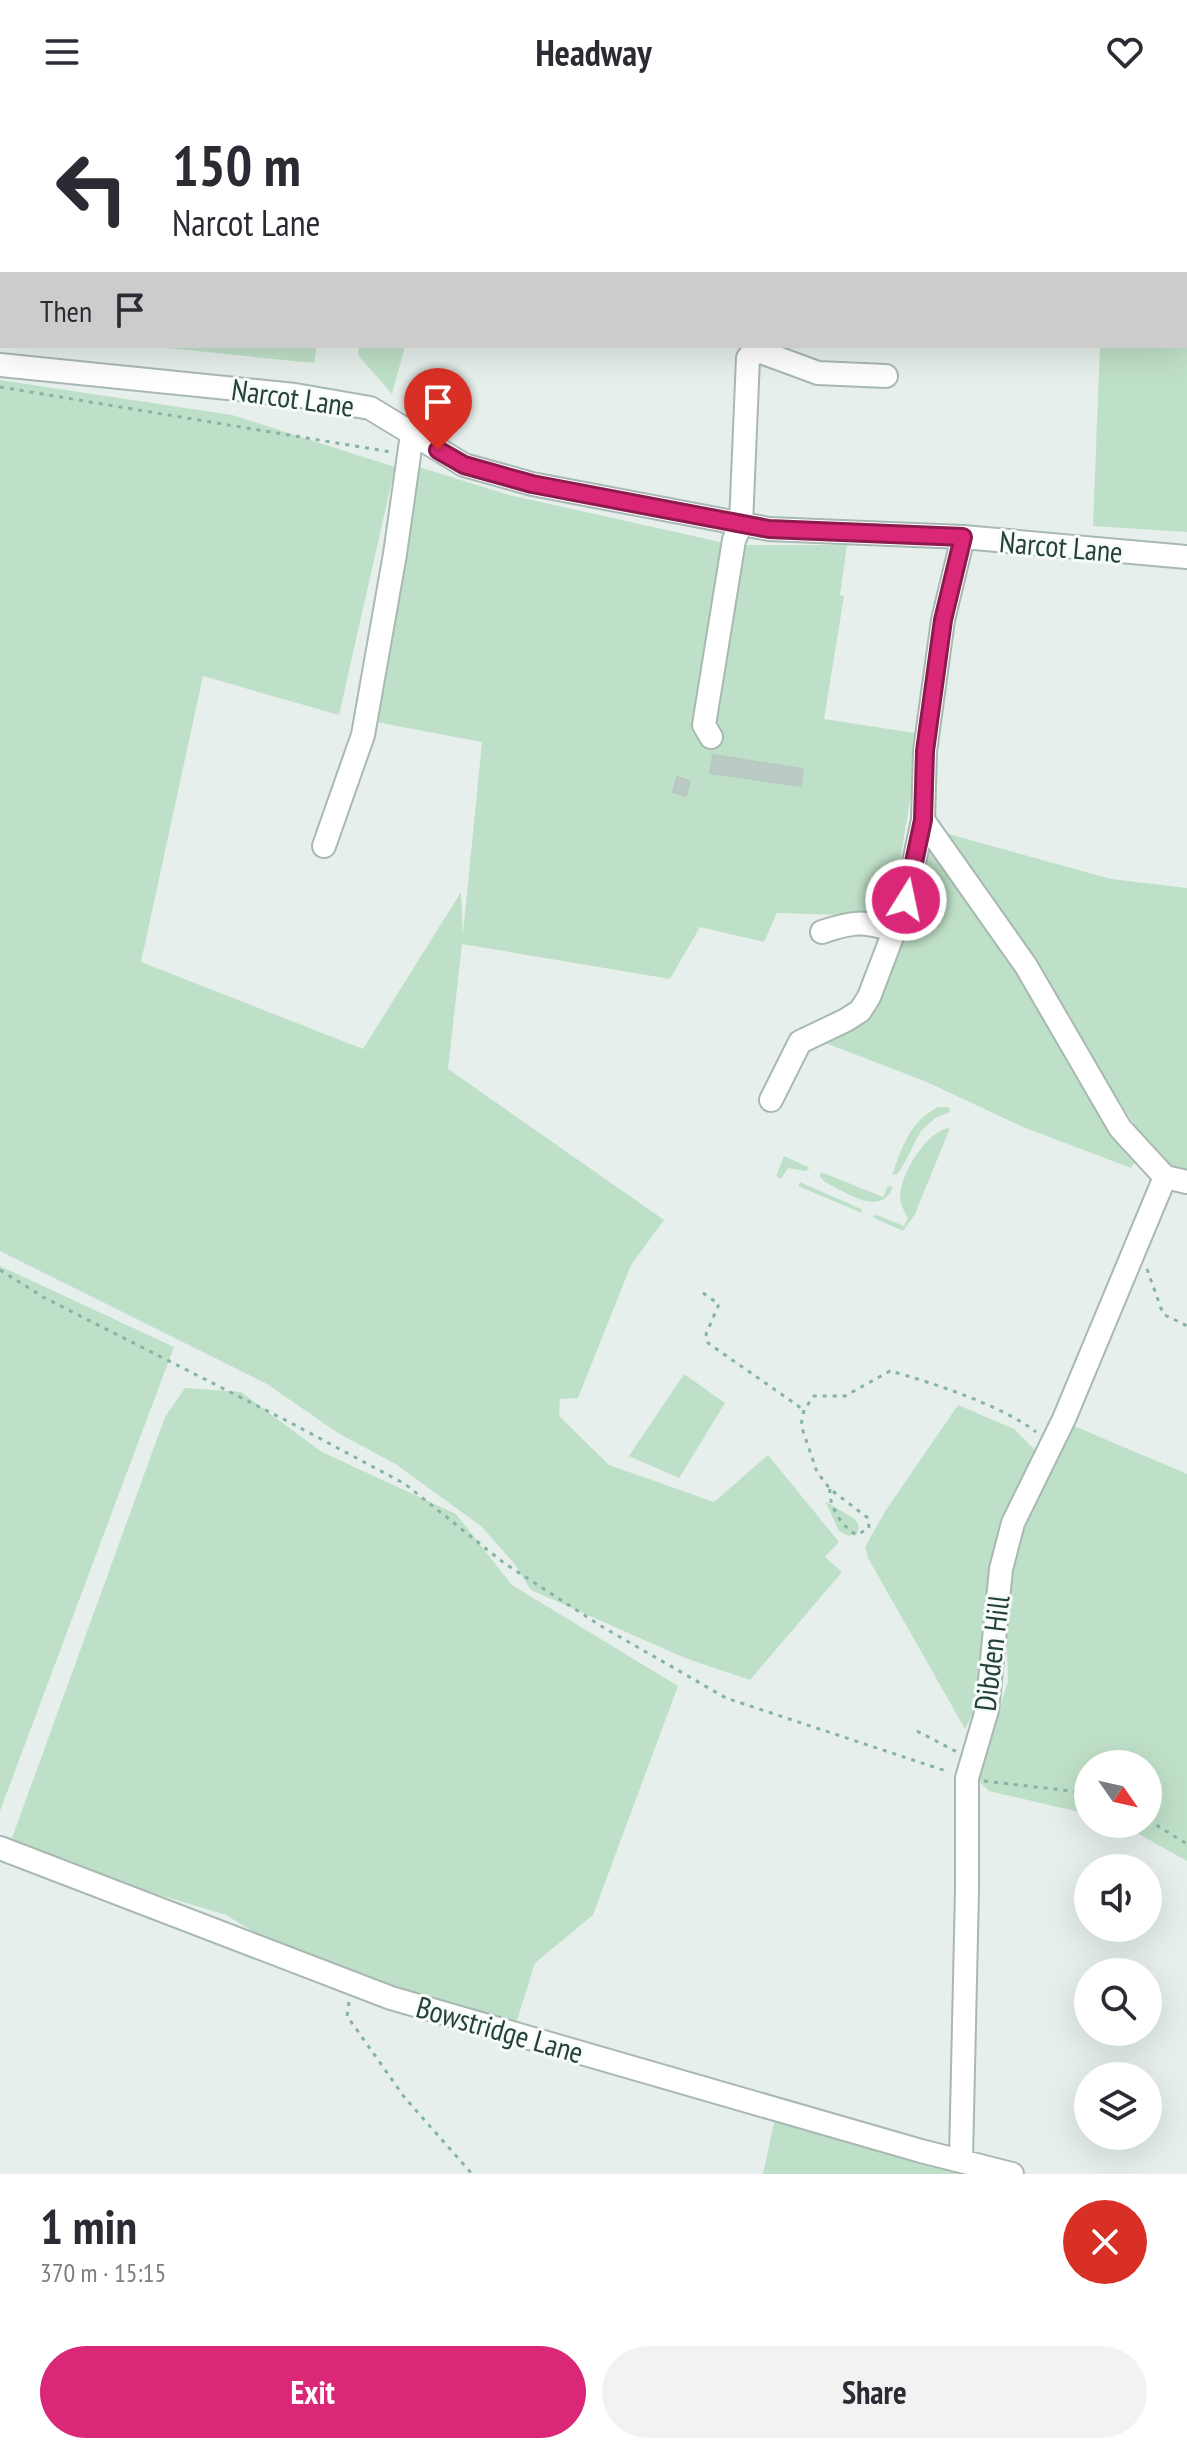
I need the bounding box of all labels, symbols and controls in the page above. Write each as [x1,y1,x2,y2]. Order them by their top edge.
text: Headway [535,29,652,76]
icon: menu [40,30,84,74]
icon: heart [1103,30,1147,74]
text: 150 m [172,129,301,201]
icon: left [40,136,144,240]
text: Narcot Lane [172,199,320,246]
icon: arrive [108,288,152,332]
text: Then [40,291,92,330]
pin [404,368,472,450]
street label: Narcot Lane [229,369,357,425]
icon: arrive [416,380,460,424]
street label: Narcot Lane [998,521,1124,571]
position arrow [864,858,948,942]
street label: Dibden Hill [965,1593,1017,1713]
north arrow [1074,1750,1162,1838]
map controls [1074,1750,1162,2150]
button: sound [1074,1854,1162,1942]
button: search [1074,1958,1162,2046]
street label: Bowstridge Lane [412,1987,588,2071]
button: layers [1074,2062,1162,2150]
text: 1 min [40,2195,137,2257]
button: close [1063,2200,1147,2284]
text: 370 m · 15:15 [40,2256,166,2289]
button: Exit [40,2346,586,2438]
button: Share [602,2346,1147,2438]

